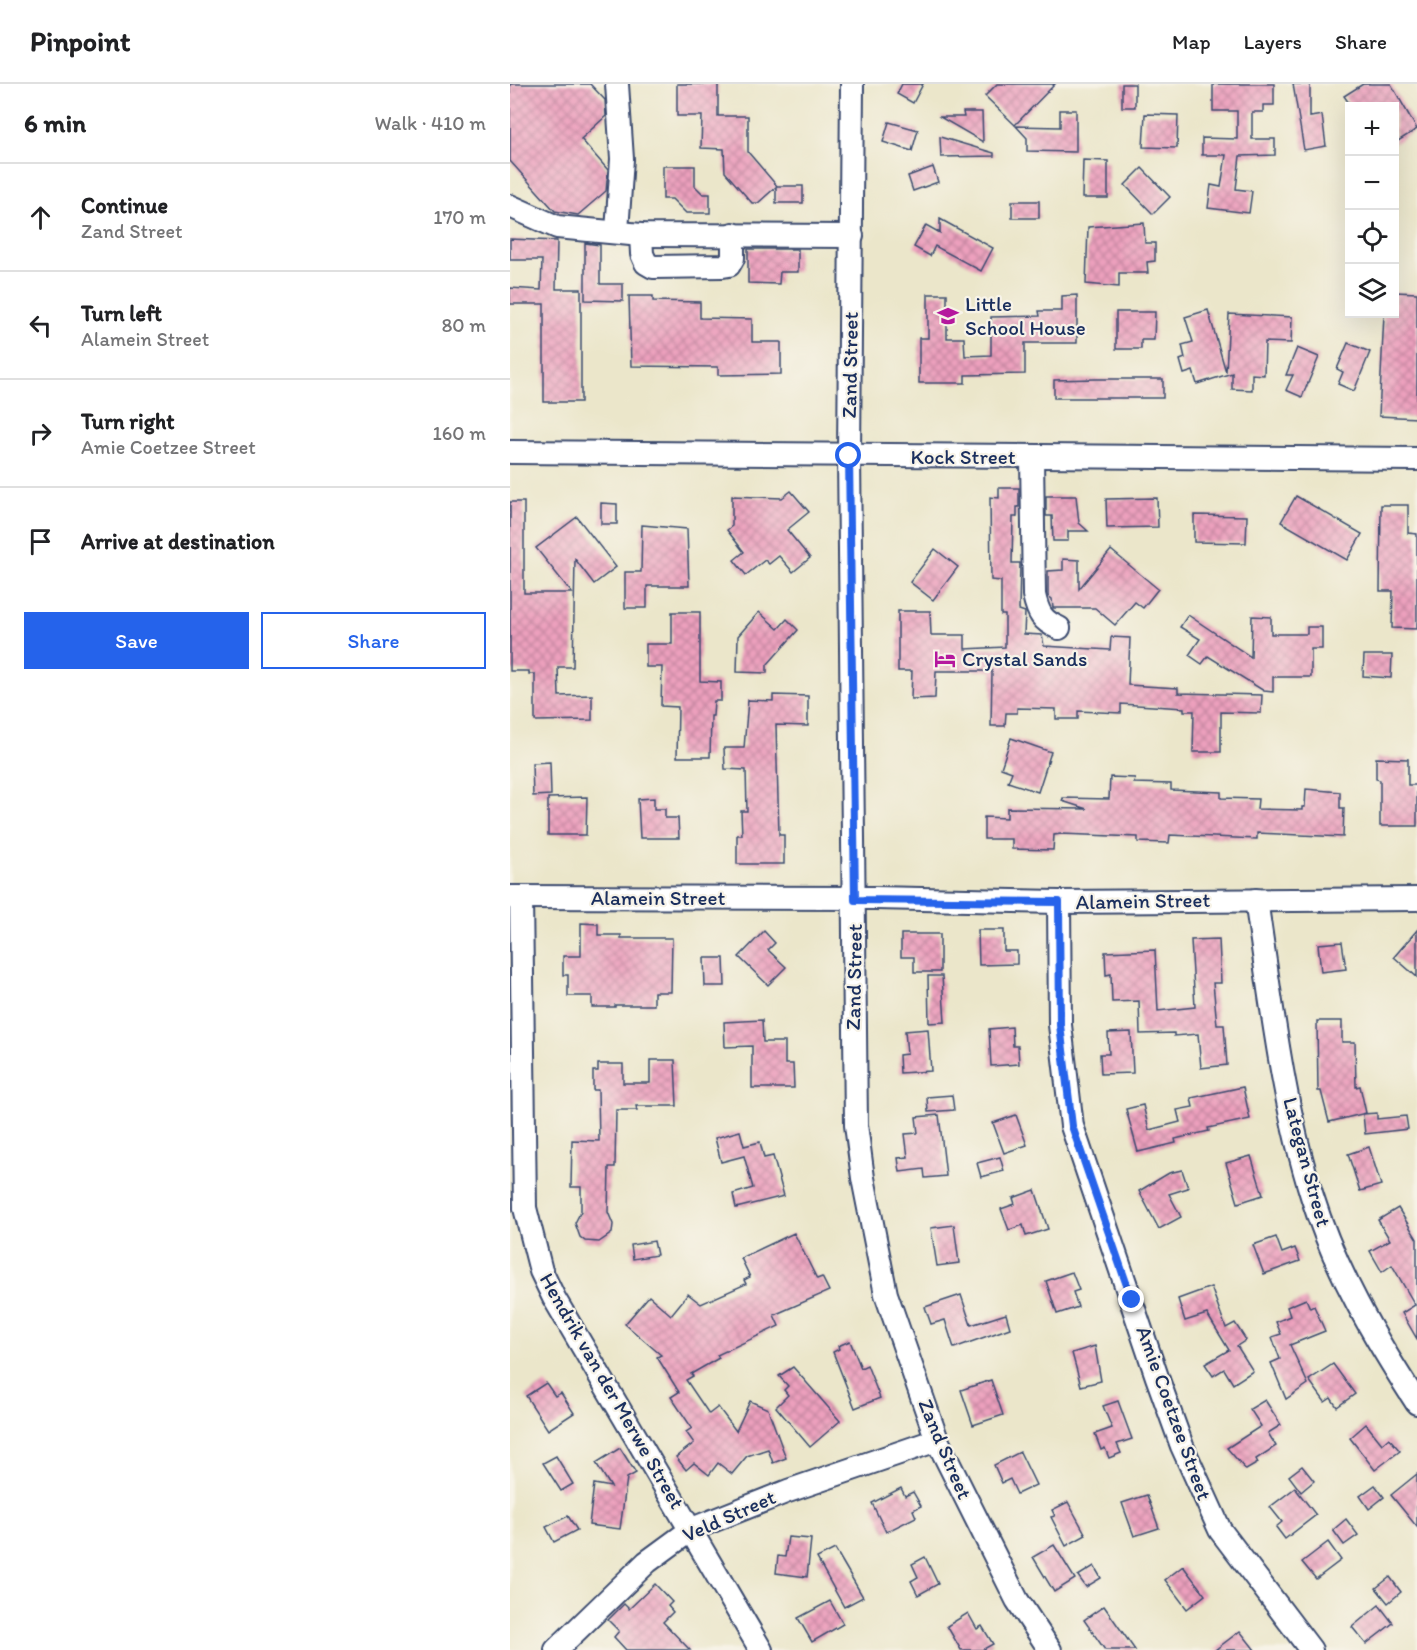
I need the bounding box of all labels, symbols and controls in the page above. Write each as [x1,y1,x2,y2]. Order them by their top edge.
text: Pinpoint [30,24,131,58]
text: Map [1172,29,1211,54]
text: Layers [1244,29,1302,54]
text: Share [1335,29,1387,54]
map controls [1345,102,1399,318]
button: + [1345,102,1399,156]
text: 6 min [24,107,86,139]
text: Walk · 410 m [375,111,486,135]
button: − [1345,156,1399,210]
text: Continue [81,192,168,219]
icon: ahead [24,201,57,234]
text: 170 m [433,205,486,229]
button: locate [1345,210,1399,264]
text: Zand Street [81,219,183,243]
button: layers [1345,264,1399,318]
place label: Little School House [965,291,1086,340]
text: Turn left [81,300,162,327]
school or university icon: Little School House [936,304,960,328]
icon: left [24,309,57,342]
street label: Zand Street [836,311,863,419]
text: 80 m [441,313,486,337]
text: Alamein Street [81,327,209,351]
text: Turn right [81,408,175,435]
icon: right [24,417,57,450]
text: 160 m [433,421,486,445]
text: Amie Coetzee Street [81,435,256,459]
route start [835,442,861,468]
street label: Kock Street [910,444,1016,469]
icon: arrive [24,525,57,558]
text: Arrive at destination [81,528,275,555]
button: Save [24,612,249,669]
button: Share [261,612,486,669]
place label: Crystal Sands [962,646,1087,671]
hotel icon: Crystal Sands [933,647,957,671]
street label: Alamein Street [591,885,725,910]
street label: Alamein Street [1075,887,1211,914]
street label: Zand Street [840,923,867,1031]
street label: Lategan Street [1278,1094,1337,1229]
street label: Hendrik van der Merwe Street [535,1268,690,1513]
route end [1118,1286,1144,1312]
street label: Amie Coetzee Street [1131,1322,1218,1503]
street label: Zand Street [913,1395,978,1503]
street label: Veld Street [678,1484,779,1547]

